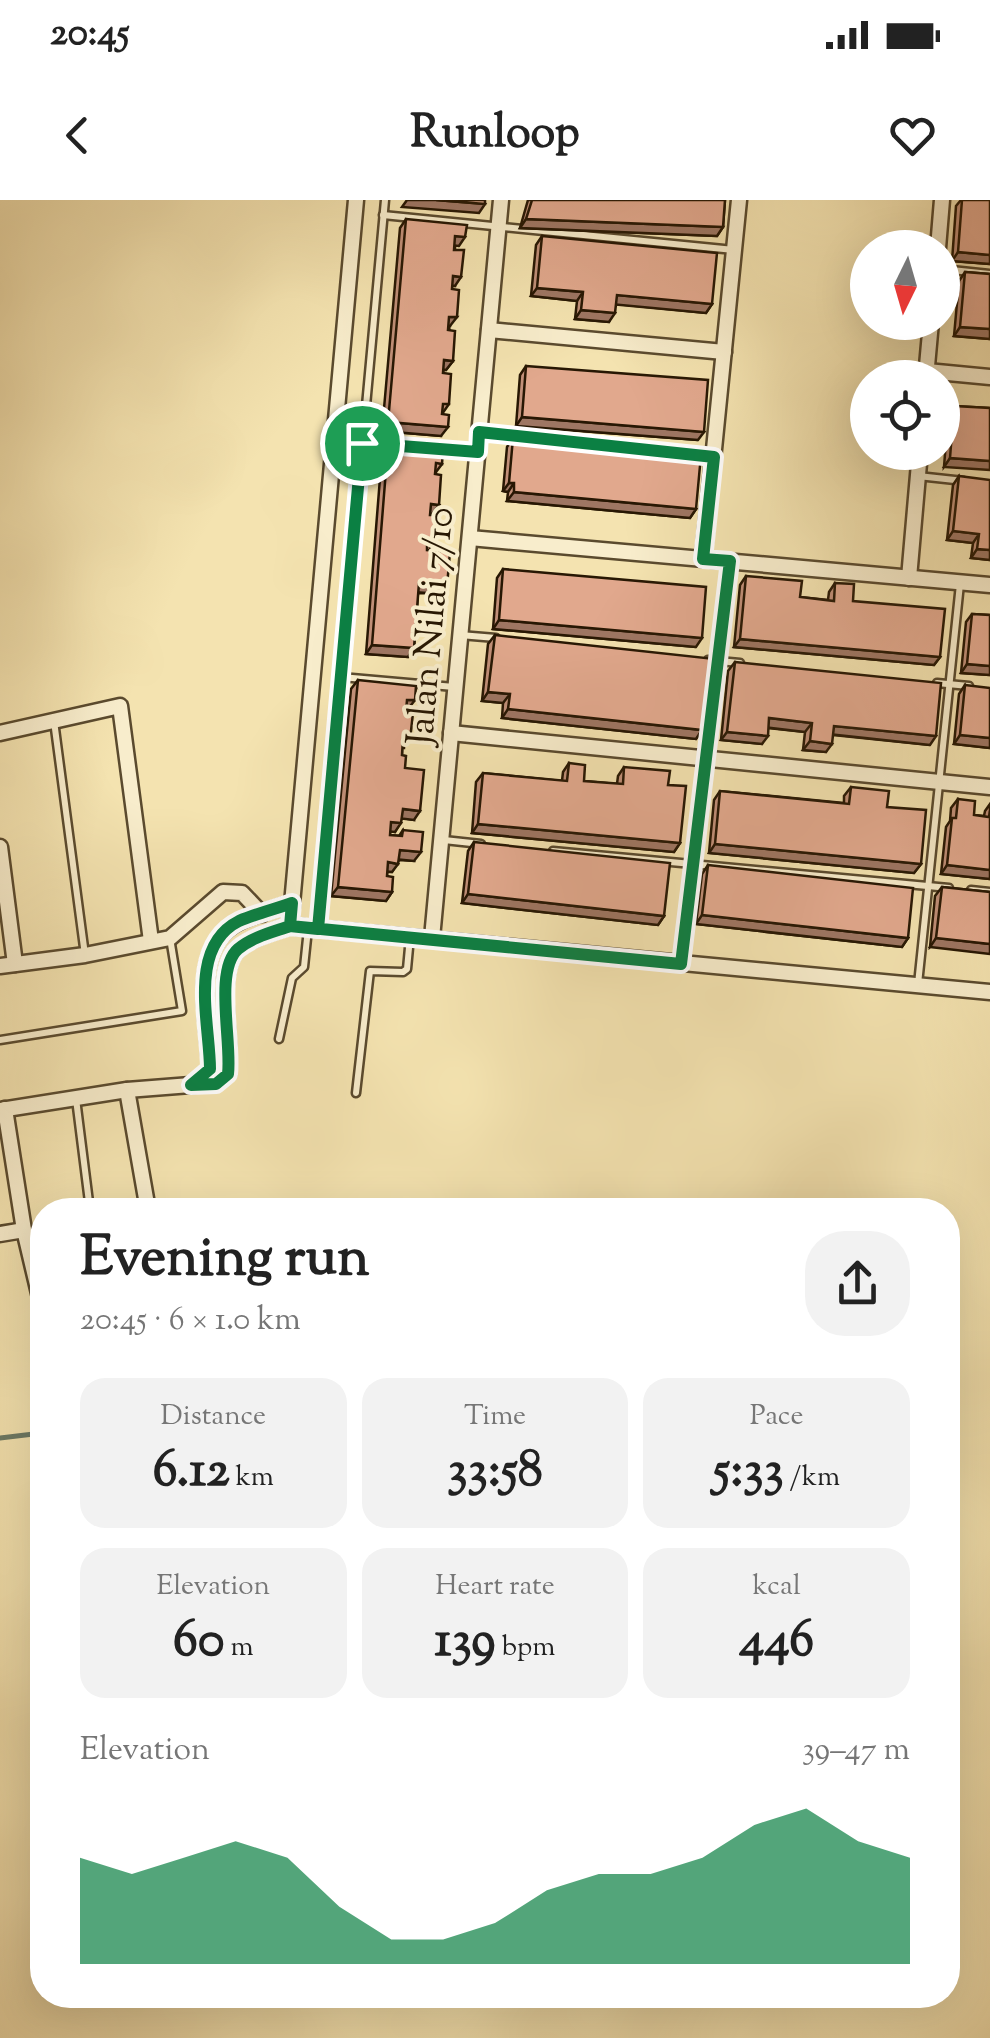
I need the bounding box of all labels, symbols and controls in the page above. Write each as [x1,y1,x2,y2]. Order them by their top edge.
text: 20:45 [50,8,130,62]
text: Runloop [410,103,580,168]
icon: back [50,108,105,163]
icon: heart [885,108,940,163]
north arrow [850,230,960,340]
map controls [850,230,960,470]
button: locate [850,360,960,470]
pin [320,401,405,486]
icon: arrive [335,416,390,471]
street label: Jalan Nilai 7/10 [396,505,470,750]
text: Evening run [80,1221,369,1300]
button: share [805,1231,910,1336]
text: 20:45 · 6 × 1.0 km [80,1298,301,1344]
text: Distance [161,1397,266,1437]
text: Time [464,1397,526,1437]
text: Pace [750,1397,803,1437]
text: 6.12 [153,1437,230,1509]
text: 33:58 [447,1437,543,1509]
text: 5:33 [713,1437,784,1509]
text: km [230,1458,274,1498]
text: /km [784,1458,840,1498]
text: Elevation [157,1567,270,1607]
text: Heart rate [435,1567,555,1607]
text: kcal [753,1567,801,1607]
text: 60 [173,1607,224,1679]
text: 139 [435,1607,496,1679]
text: 446 [739,1607,814,1679]
text: m [224,1628,254,1668]
text: bpm [496,1628,555,1668]
text: Elevation [80,1728,210,1774]
text: 39–47 m [802,1728,910,1774]

